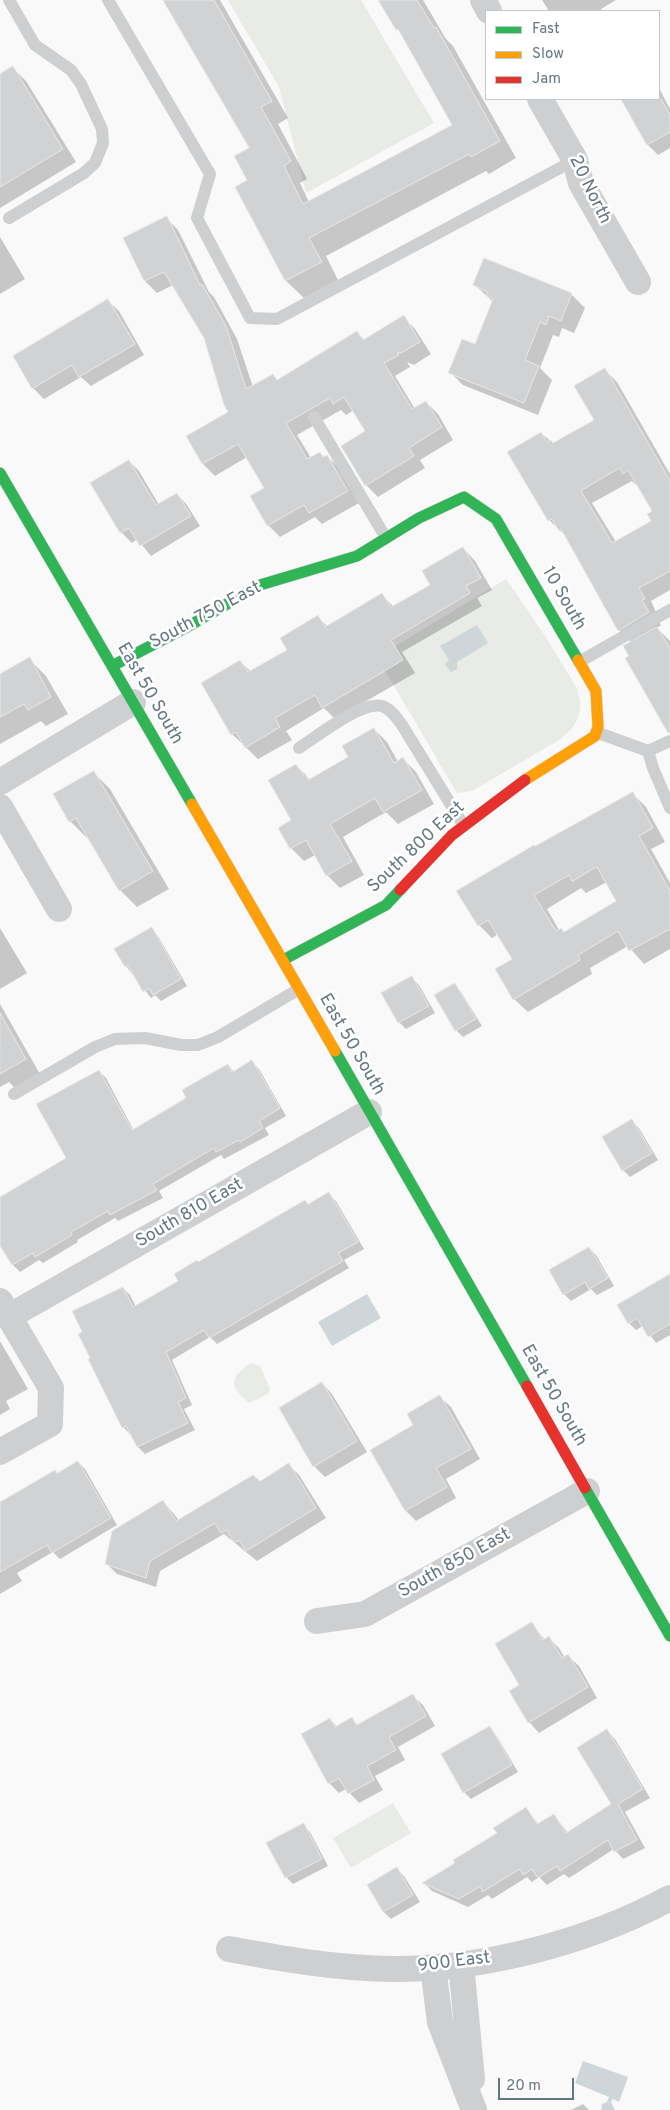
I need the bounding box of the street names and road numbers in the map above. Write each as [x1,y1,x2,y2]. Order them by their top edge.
street label: 20 North [563,152,615,228]
street label: 10 South [536,563,590,635]
street label: South 750 East [147,578,265,654]
street label: East 50 South [111,639,187,749]
street label: South 800 East [364,798,470,898]
street label: East 50 South [313,990,389,1100]
street label: South 810 East [133,1175,247,1253]
street label: East 50 South [515,1341,591,1451]
street label: South 850 East [395,1524,515,1604]
street label: 900 East [416,1948,492,1978]

